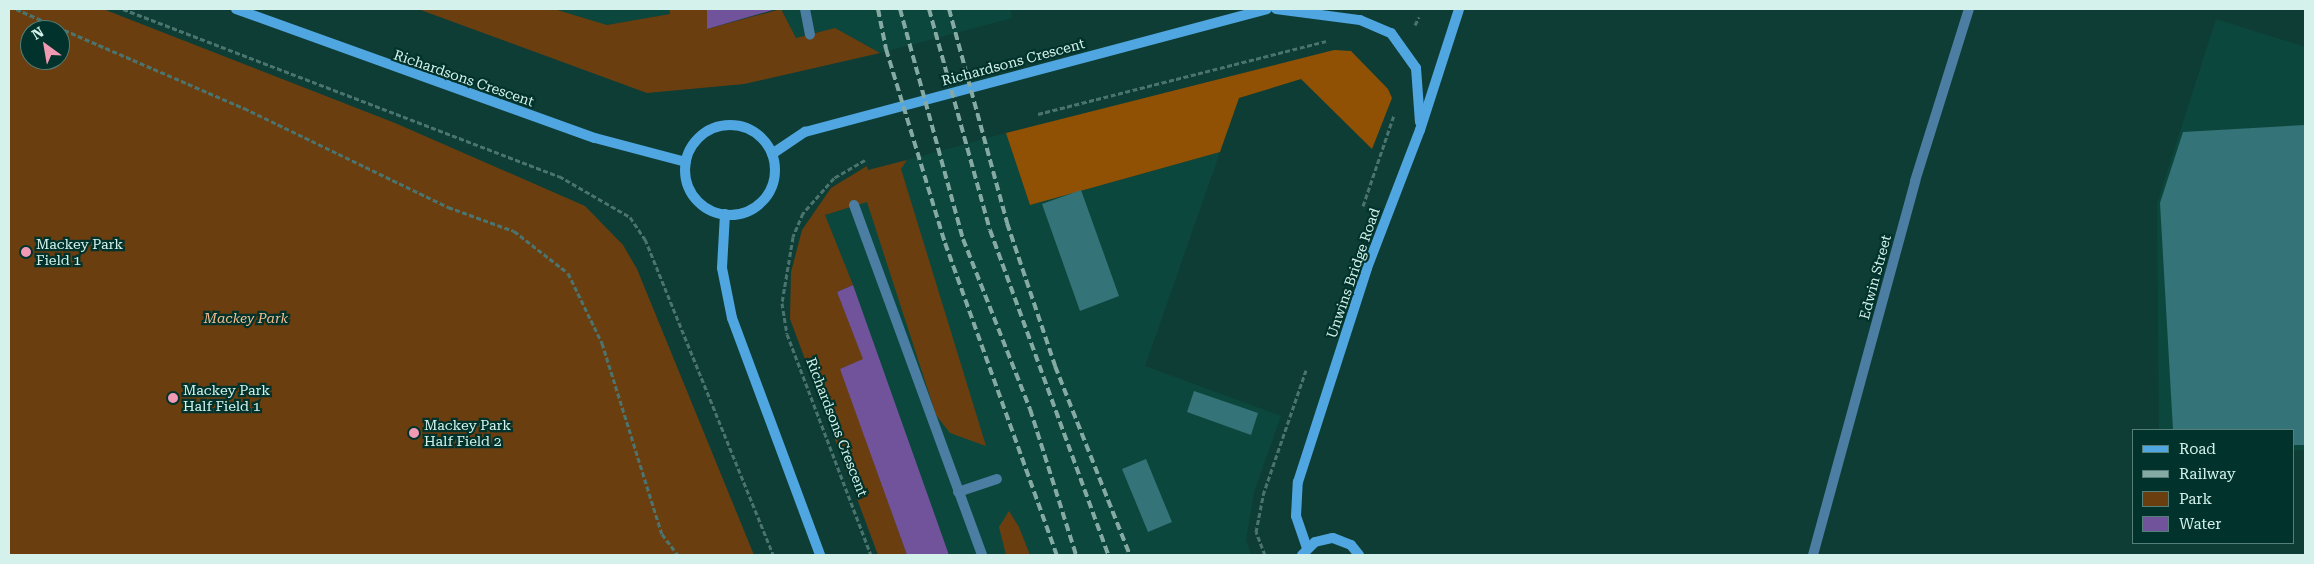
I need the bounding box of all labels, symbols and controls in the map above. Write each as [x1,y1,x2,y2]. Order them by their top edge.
north arrow [20,20,70,70]
text: N [29,23,46,43]
street label: Richardsons Crescent [940,35,1086,89]
street label: Richardsons Crescent [392,46,536,110]
street label: Unwins Bridge Road [1323,206,1383,340]
street label: Edwin Street [1856,233,1894,321]
place label: Mackey Park Field 1 [36,236,123,268]
marker: Mackey Park Field 1 [20,246,32,258]
park label: Mackey Park [204,310,288,326]
street label: Richardsons Crescent [803,355,871,499]
place label: Mackey Park Half Field 1 [183,382,270,414]
marker: Mackey Park Half Field 1 [167,392,179,404]
place label: Mackey Park Half Field 2 [424,417,511,450]
marker: Mackey Park Half Field 2 [408,427,420,439]
legend [2132,429,2294,544]
text: Road [2179,440,2216,458]
text: Railway [2179,465,2236,483]
text: Park [2179,490,2212,508]
text: Water [2179,515,2221,533]

